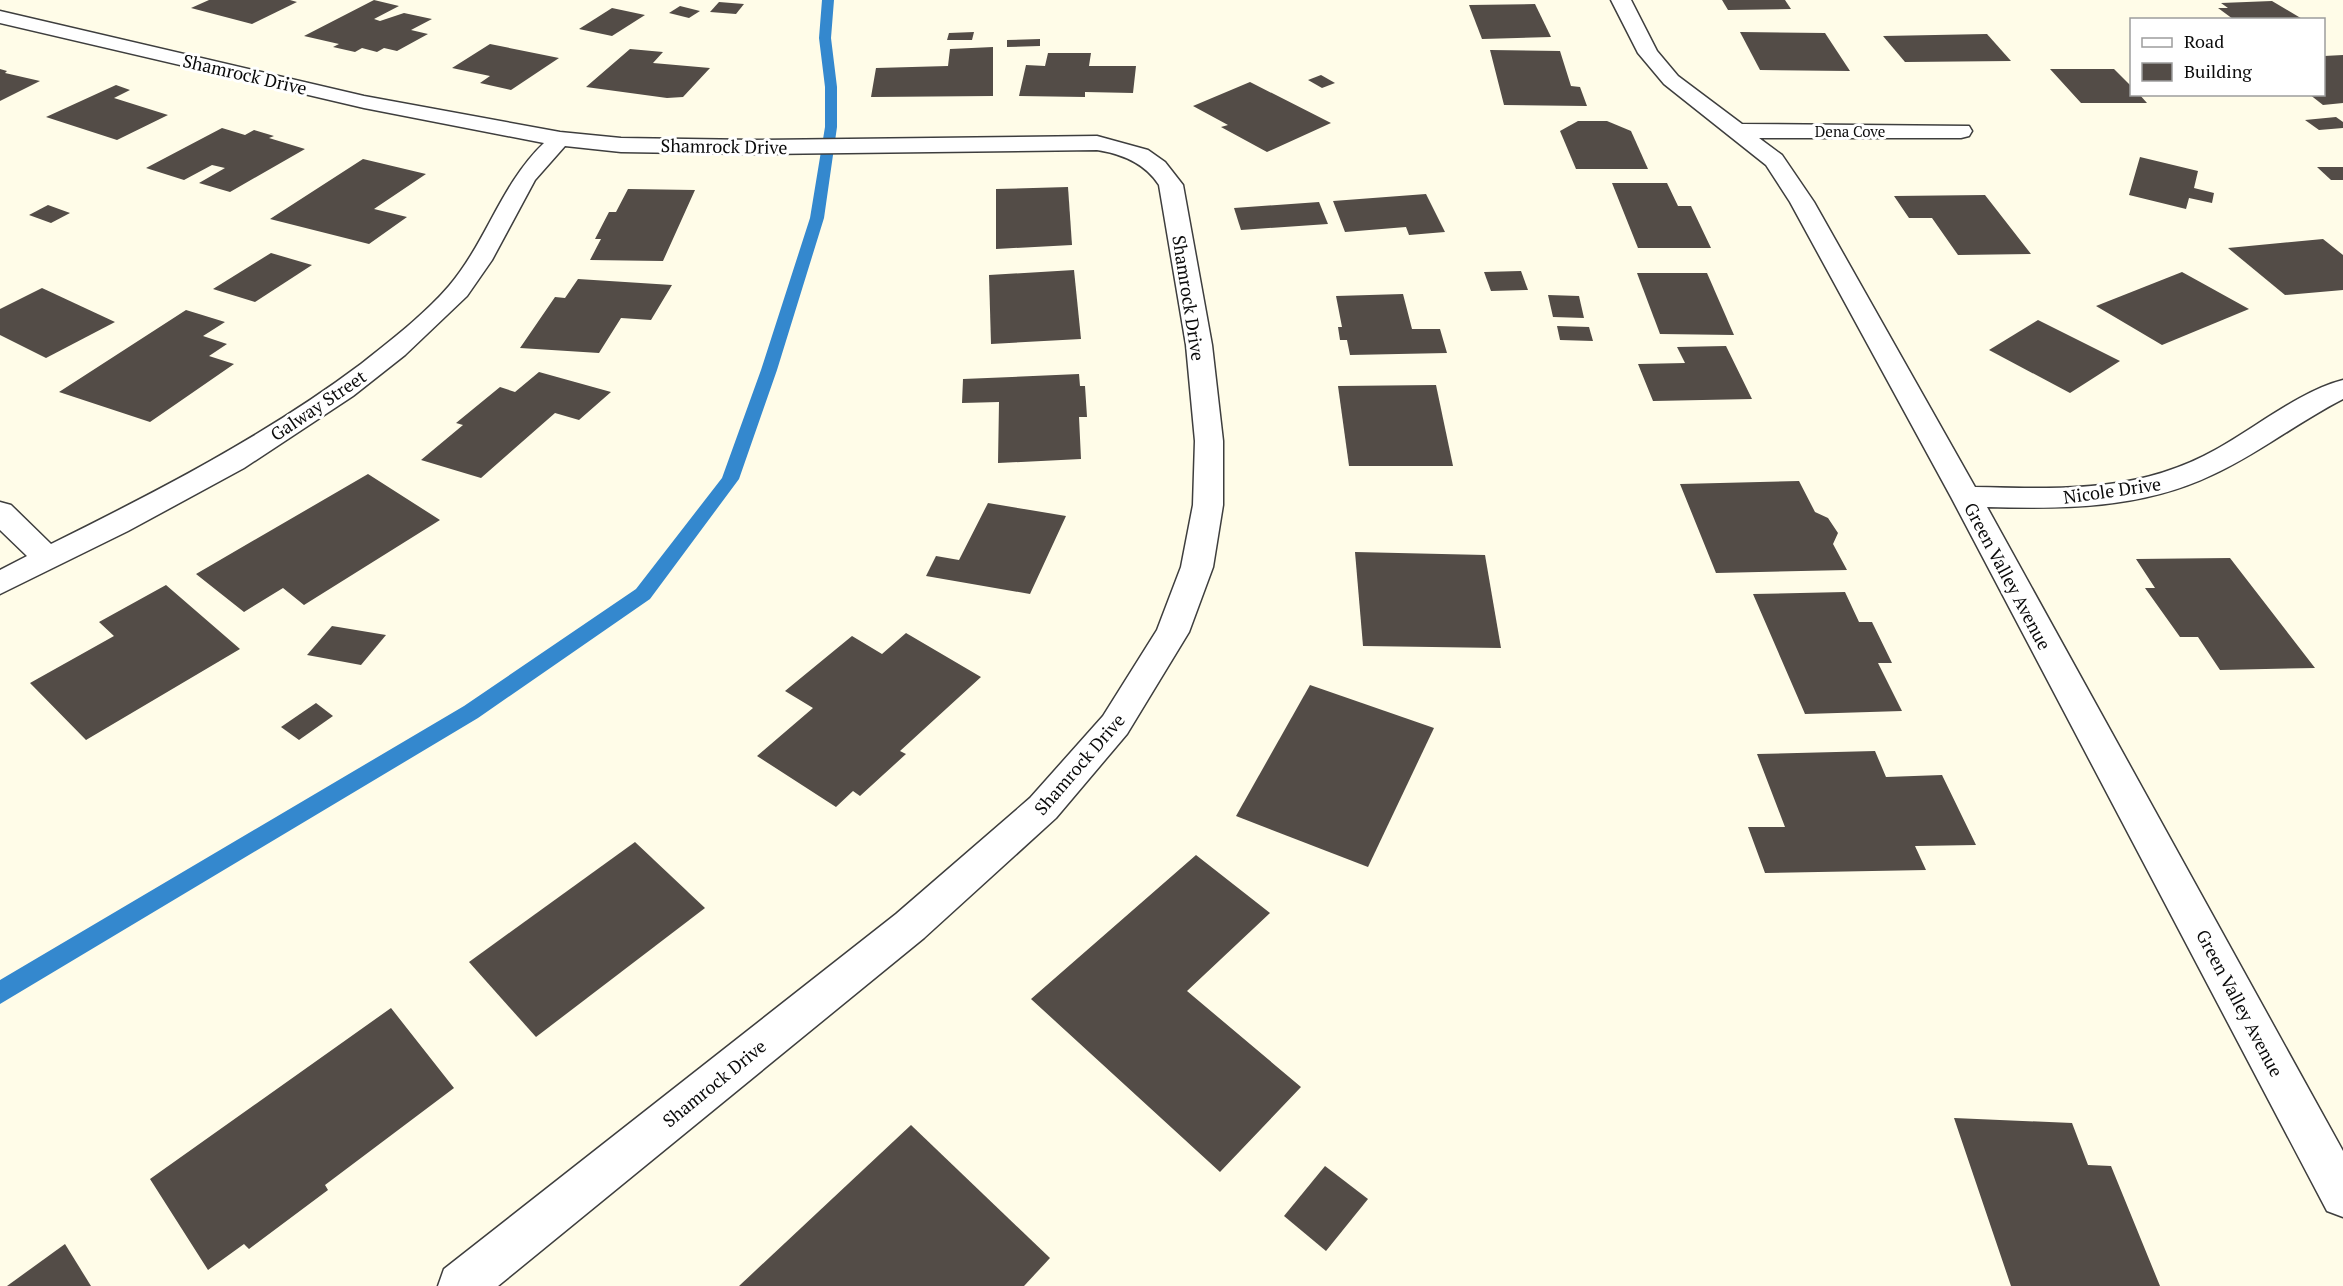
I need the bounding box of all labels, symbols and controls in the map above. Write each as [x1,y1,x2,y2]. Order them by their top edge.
legend [2130,18,2325,96]
text: Road [2184,29,2224,53]
street label: Shamrock Drive [181,48,309,100]
text: Building [2184,59,2252,83]
street label: Dena Cove [1815,121,1885,141]
street label: Shamrock Drive [660,133,788,159]
street label: Shamrock Drive [1167,234,1211,362]
street label: Galway Street [265,364,371,446]
street label: Nicole Drive [2062,471,2162,509]
street label: Green Valley Avenue [1959,498,2057,654]
street label: Shamrock Drive [1028,708,1130,820]
street label: Green Valley Avenue [2191,925,2289,1081]
street label: Shamrock Drive [657,1034,771,1132]

